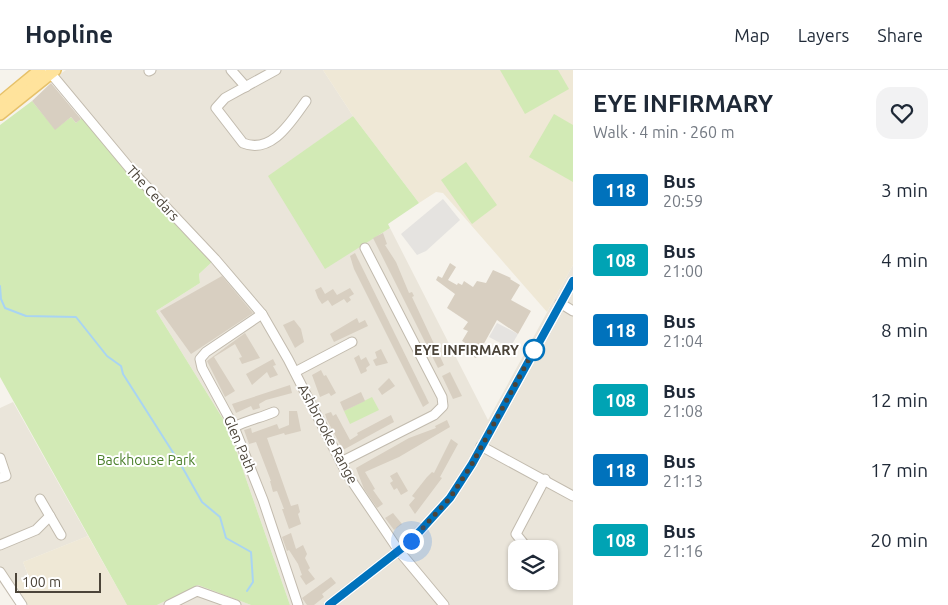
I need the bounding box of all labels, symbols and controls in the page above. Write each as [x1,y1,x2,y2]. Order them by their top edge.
text: Hopline [25,21,113,48]
text: Map [734,25,770,45]
text: Layers [798,25,849,45]
text: Share [877,25,923,45]
button: heart [876,87,928,139]
text: EYE INFIRMARY [593,90,773,117]
text: Walk · 4 min · 260 m [593,123,735,141]
street label: The Cedars [123,162,183,224]
text: Bus [663,170,696,192]
text: 3 min [881,179,928,201]
text: 118 [605,180,636,200]
text: 20:59 [663,192,703,210]
text: Bus [663,240,696,262]
text: 4 min [881,249,928,271]
text: 108 [605,250,636,270]
text: 21:00 [663,262,703,280]
text: Bus [663,310,696,332]
text: 8 min [881,319,928,341]
text: 118 [605,320,636,340]
text: 21:04 [663,332,703,350]
marker: EYE INFIRMARY [523,339,545,361]
place label: EYE INFIRMARY [414,342,519,358]
text: Bus [663,380,696,402]
street label: Ashbrooke Range [295,381,361,487]
text: 12 min [870,389,928,411]
text: 108 [605,390,636,410]
text: 21:08 [663,402,703,420]
street label: Glen Path [221,413,259,475]
text: Bus [663,450,696,472]
park label: Backhouse Park [97,452,195,468]
text: 17 min [870,459,928,481]
text: 118 [605,460,636,480]
text: 21:13 [663,472,703,490]
text: Bus [663,520,696,542]
your location [399,529,424,554]
text: 20 min [870,529,928,551]
text: 108 [605,530,636,550]
map controls [508,540,558,590]
button: layers [508,540,558,590]
text: 21:16 [663,542,703,560]
scale bar [15,570,101,593]
text: 100 m [22,574,61,590]

